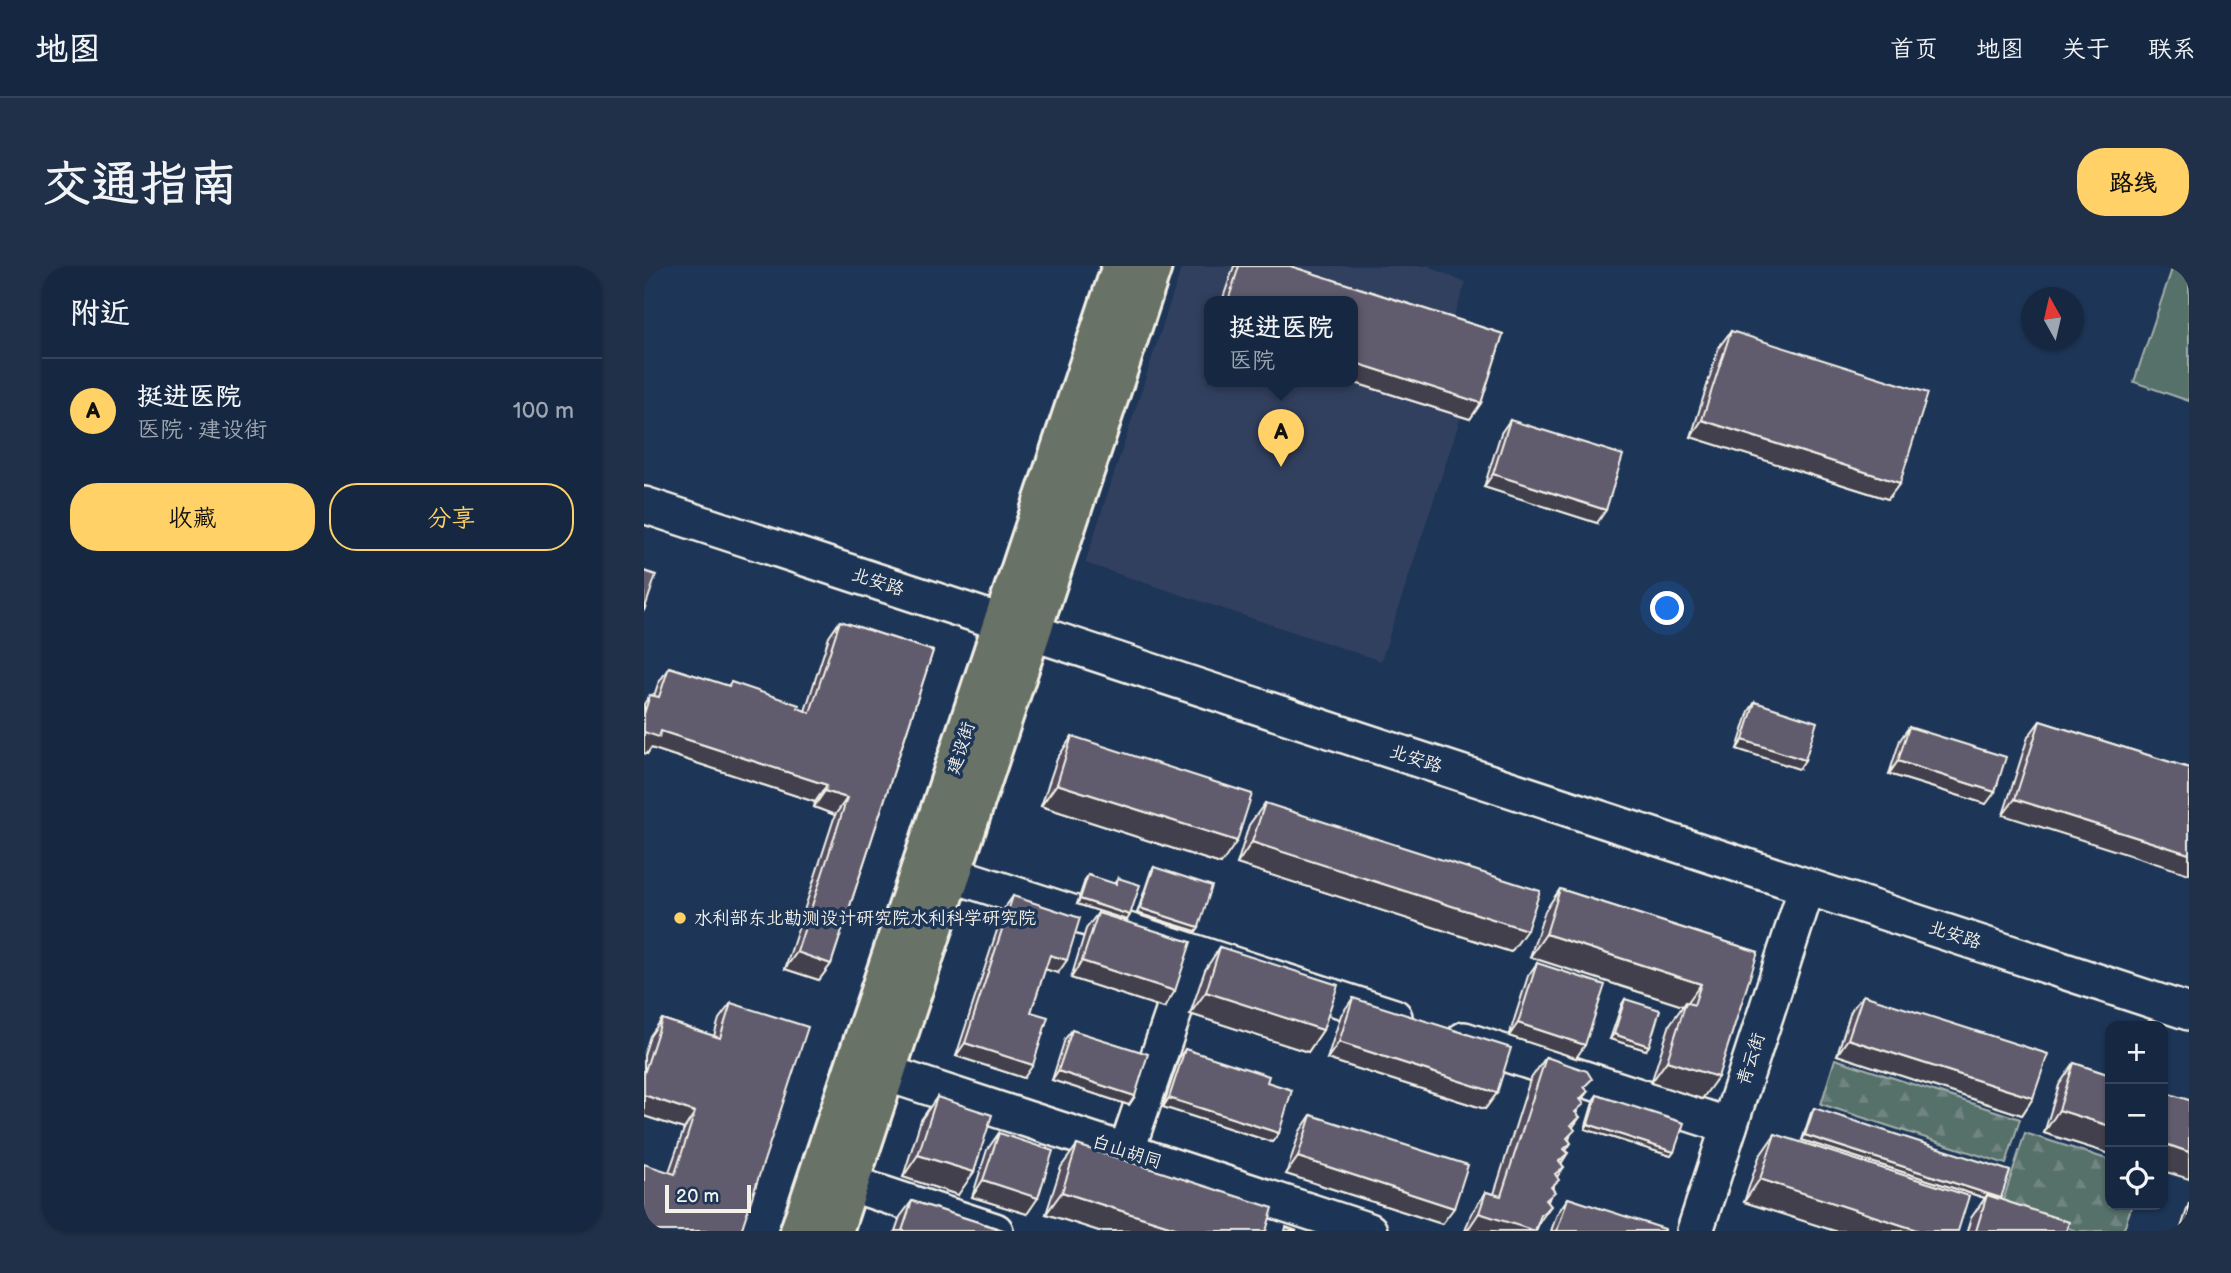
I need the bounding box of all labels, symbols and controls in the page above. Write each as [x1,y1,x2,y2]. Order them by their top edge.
text: 地图 [35,30,101,70]
text: 首页 [1890,35,1938,64]
text: 地图 [1976,35,2024,64]
text: 关于 [2062,35,2110,64]
text: 联系 [2148,35,2196,64]
button: 路线 [2077,148,2189,216]
text: 交通指南 [42,156,238,215]
north arrow [2021,287,2084,350]
text: 附近 [70,296,130,332]
popup [1204,296,1358,387]
text: 挺进医院 [1229,313,1333,344]
text: 医院 [1229,347,1275,375]
text: 挺进医院 [137,382,241,413]
text: A [86,397,100,425]
text: 100 m [513,397,574,425]
pin: A [1258,409,1304,467]
text: 医院 · 建设街 [137,416,267,444]
button: 收藏 [70,483,315,551]
button: 分享 [329,483,574,551]
street label: 北安路 [849,564,907,600]
your location [1650,591,1684,625]
street label: 建设街 [943,719,979,777]
street label: 北安路 [1387,741,1445,777]
place label: 水利部东北勘测设计研究院水利科学研究院 [694,908,1036,929]
marker: 水利部东北勘测设计研究院水利科学研究院 [672,910,688,926]
street label: 北安路 [1926,917,1984,953]
map controls [2105,1021,2168,1210]
button: + [2105,1021,2168,1084]
street label: 青云街 [1733,1030,1769,1088]
button: − [2105,1084,2168,1147]
street label: 白山胡同 [1090,1131,1164,1173]
button: locate [2105,1147,2168,1210]
scale bar [665,1182,751,1214]
text: 20 m [676,1185,719,1208]

